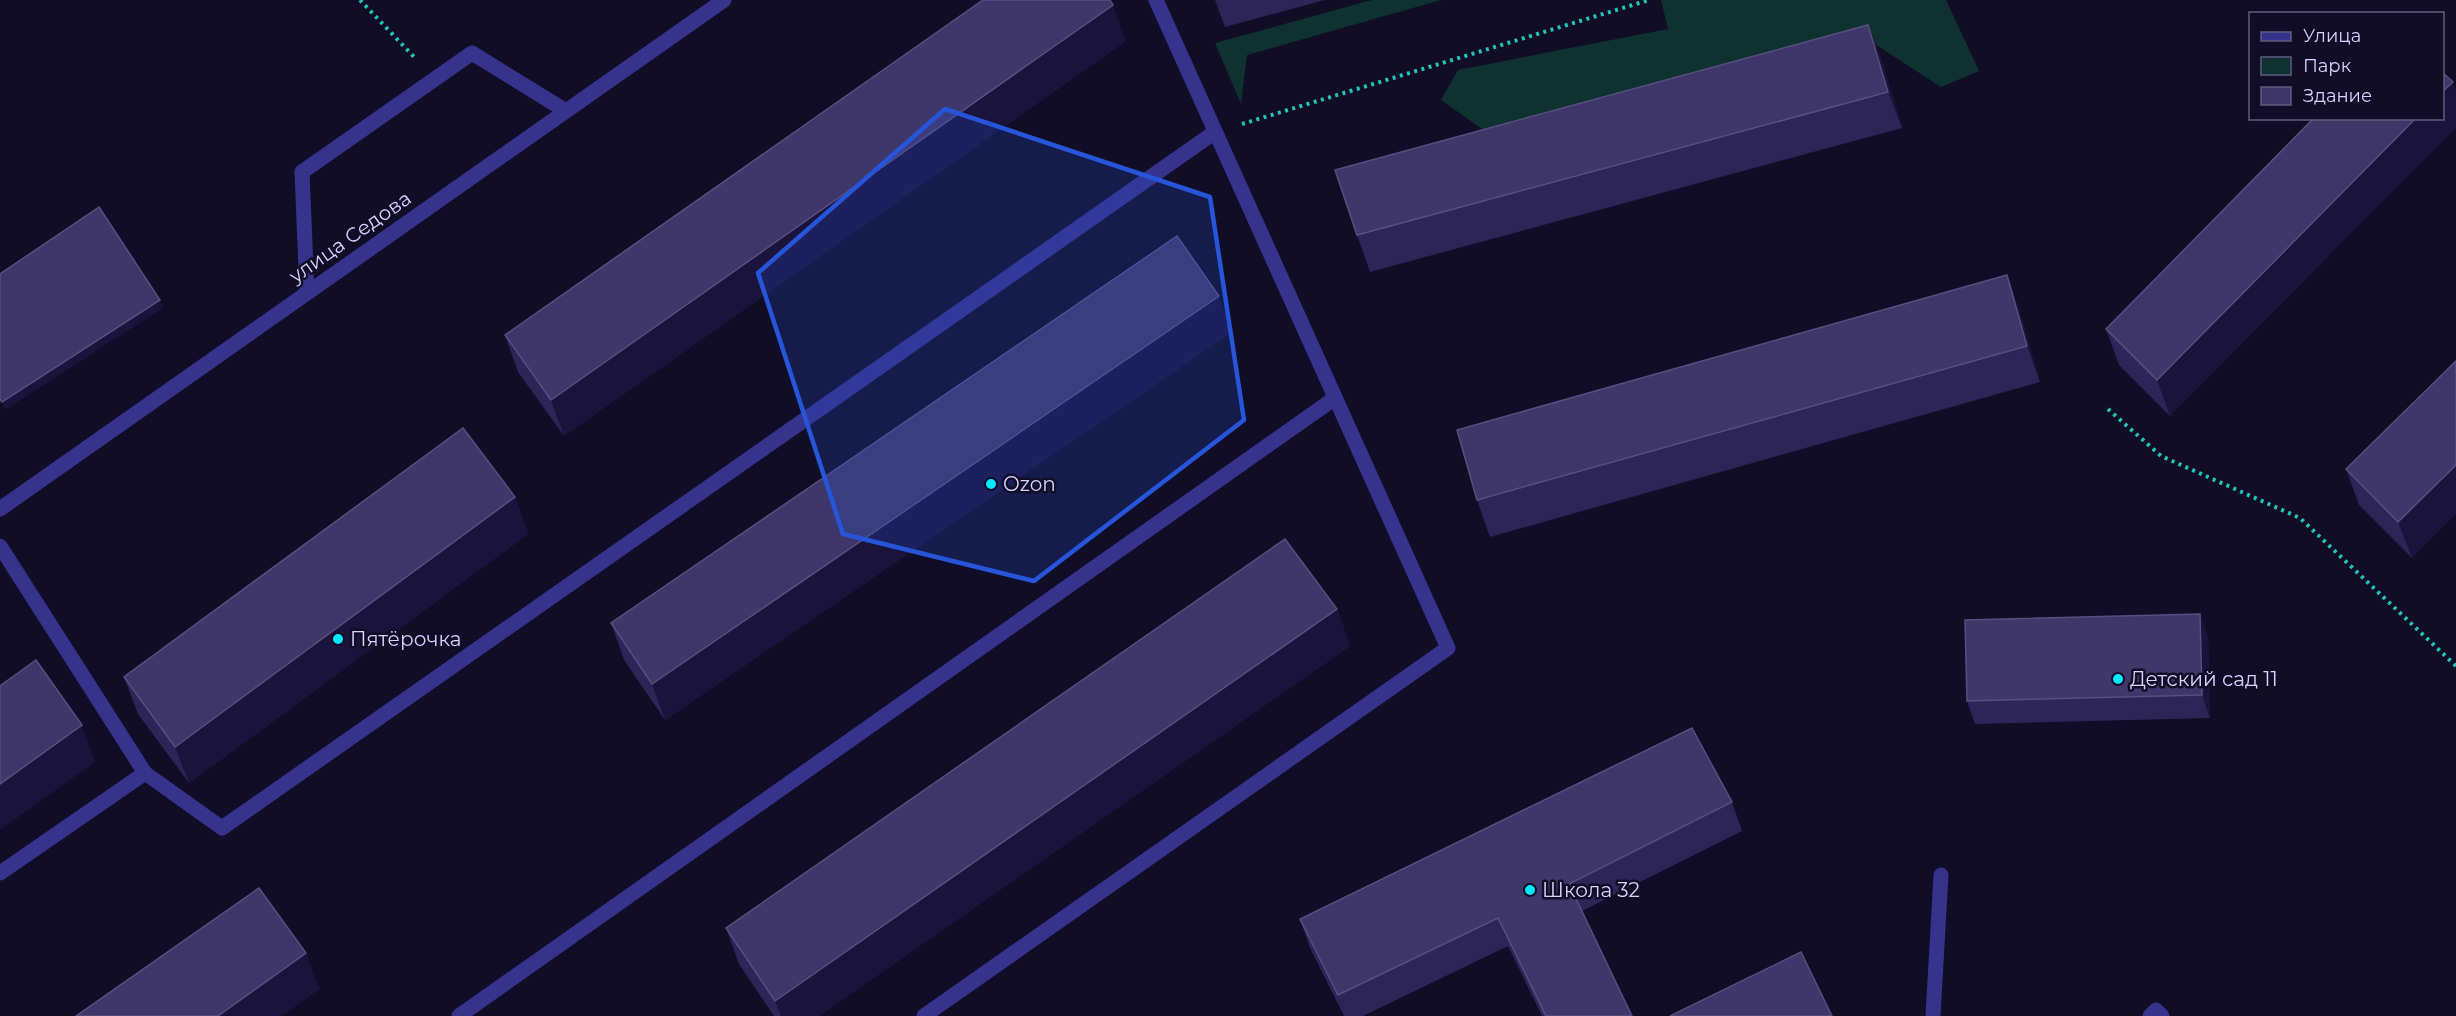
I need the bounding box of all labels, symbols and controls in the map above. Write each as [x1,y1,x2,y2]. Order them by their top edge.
legend [2249,12,2444,120]
text: Улица [2303,25,2361,47]
text: Парк [2303,55,2352,77]
text: Здание [2303,85,2372,107]
street label: улица Седова [284,186,416,288]
place label: Ozon [1003,472,1056,496]
marker: Ozon [984,477,998,491]
place label: Пятёрочка [350,627,461,651]
marker: Пятёрочка [331,632,345,646]
place label: Детский сад 11 [2130,667,2278,691]
marker: Детский сад 11 [2111,672,2125,686]
place label: Школа 32 [1542,878,1640,902]
marker: Школа 32 [1523,883,1537,897]

